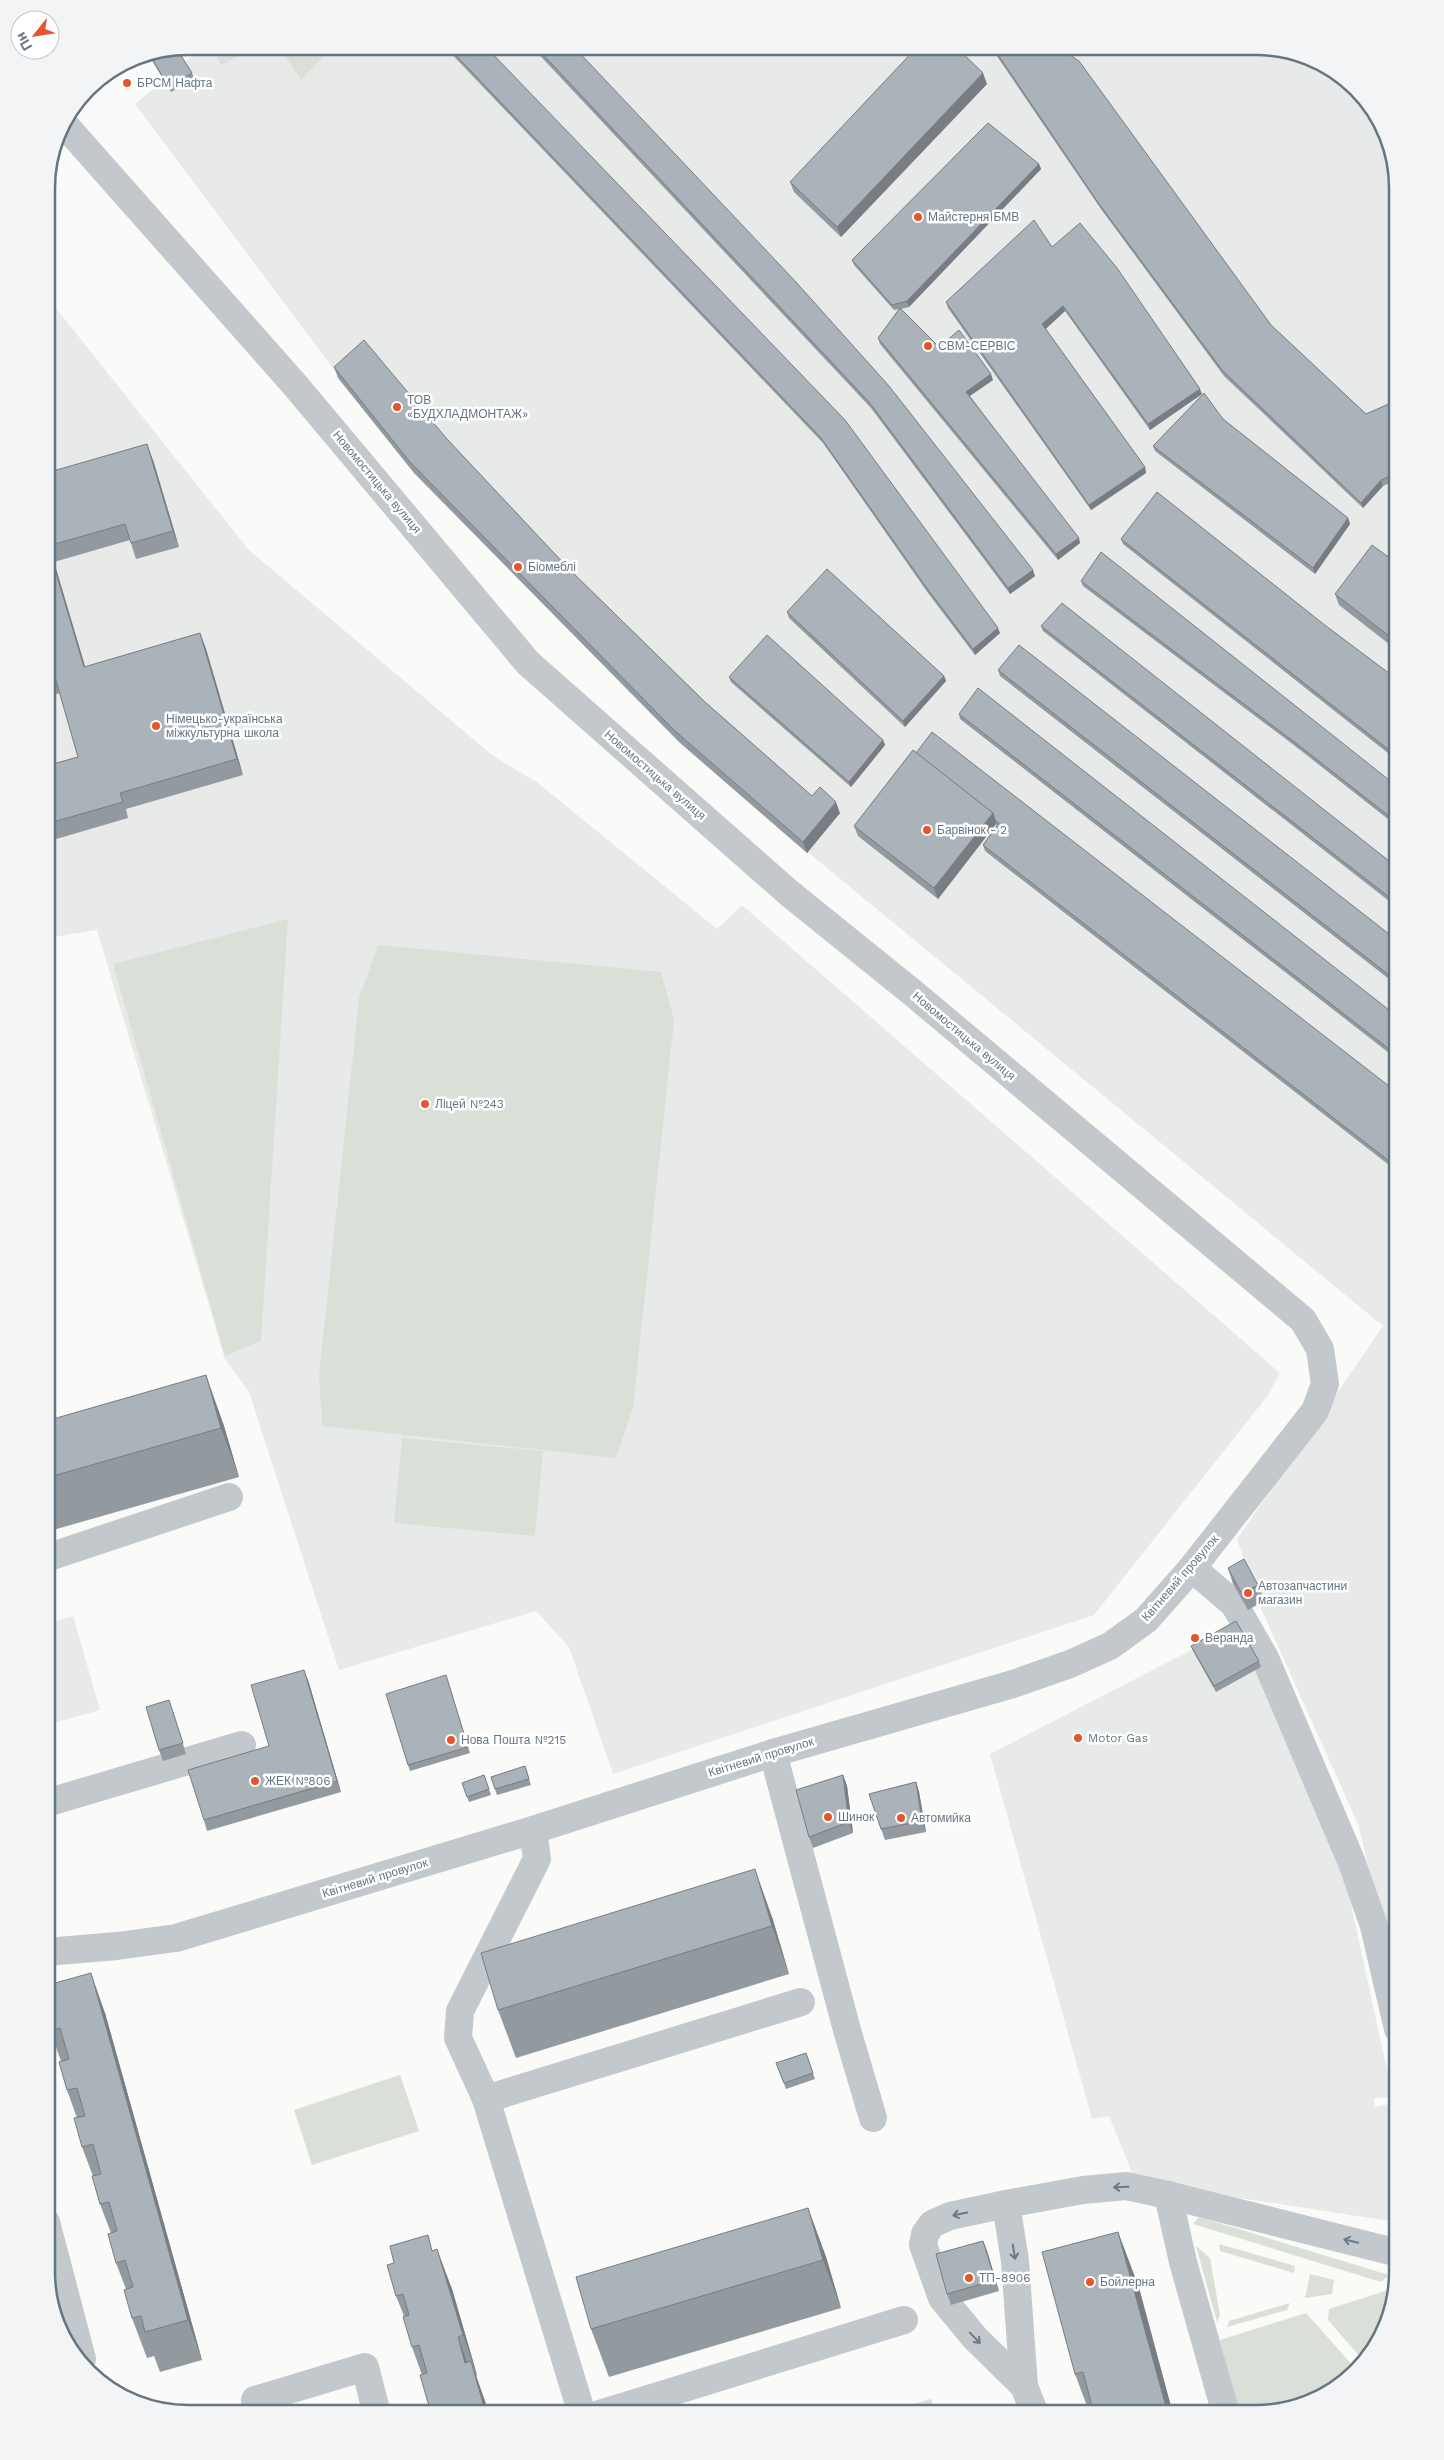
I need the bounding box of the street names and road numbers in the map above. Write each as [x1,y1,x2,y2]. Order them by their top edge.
street label: Новомостицька вулиця [330,428,424,536]
street label: Новомостицька вулиця [601,727,709,823]
street label: Новомостицька вулиця [910,989,1018,1083]
street label: Квітневий провулок [1139,1532,1222,1624]
street label: Квітневий провулок [707,1734,816,1780]
street label: Квітневий провулок [321,1855,430,1901]

